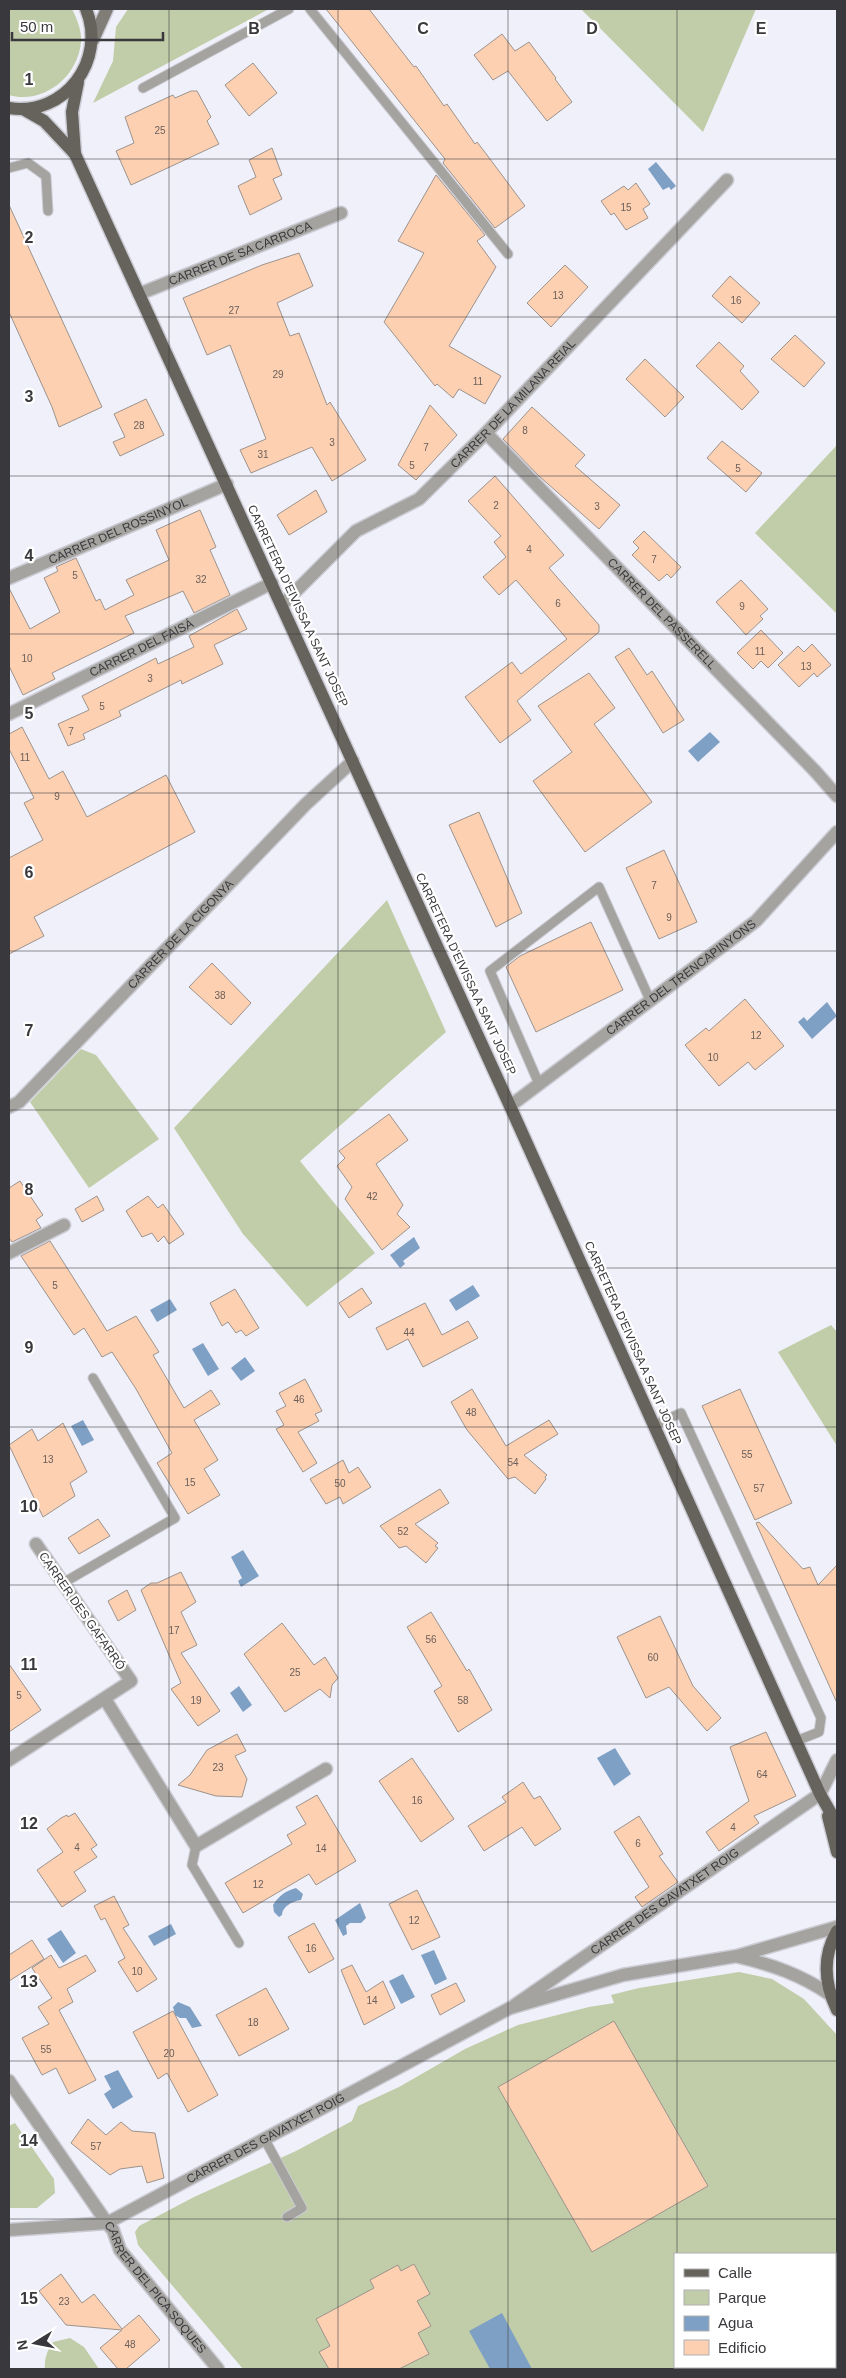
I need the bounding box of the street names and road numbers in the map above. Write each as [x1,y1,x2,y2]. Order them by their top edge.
street label: CARRER DE SA CARROCA [167,218,314,288]
street label: CARRER DE LA MILANA REIAL [447,336,578,471]
street label: CARRER DEL ROSSINYOL [46,495,190,567]
street label: CARRETERA D'EIVISSA A SANT JOSEP [245,503,351,709]
street label: CARRER DEL PASSERELL [605,555,719,672]
street label: CARRER DEL FAISÁ [87,615,196,680]
street label: CARRETERA D'EIVISSA A SANT JOSEP [413,871,519,1077]
street label: CARRER DE LA CIGONYA [125,877,236,992]
street label: CARRER DEL TRENCAPINYONS [603,917,759,1038]
street label: CARRETERA D'EIVISSA A SANT JOSEP [582,1239,684,1447]
street label: CARRER DES GAFARRÓ [36,1549,129,1673]
street label: CARRER DES GAVATXET ROIG [588,1845,742,1958]
street label: CARRER DES GAVATXET ROIG [184,2090,347,2186]
street label: CARRER DEL PICA SOQUES [102,2218,209,2356]

